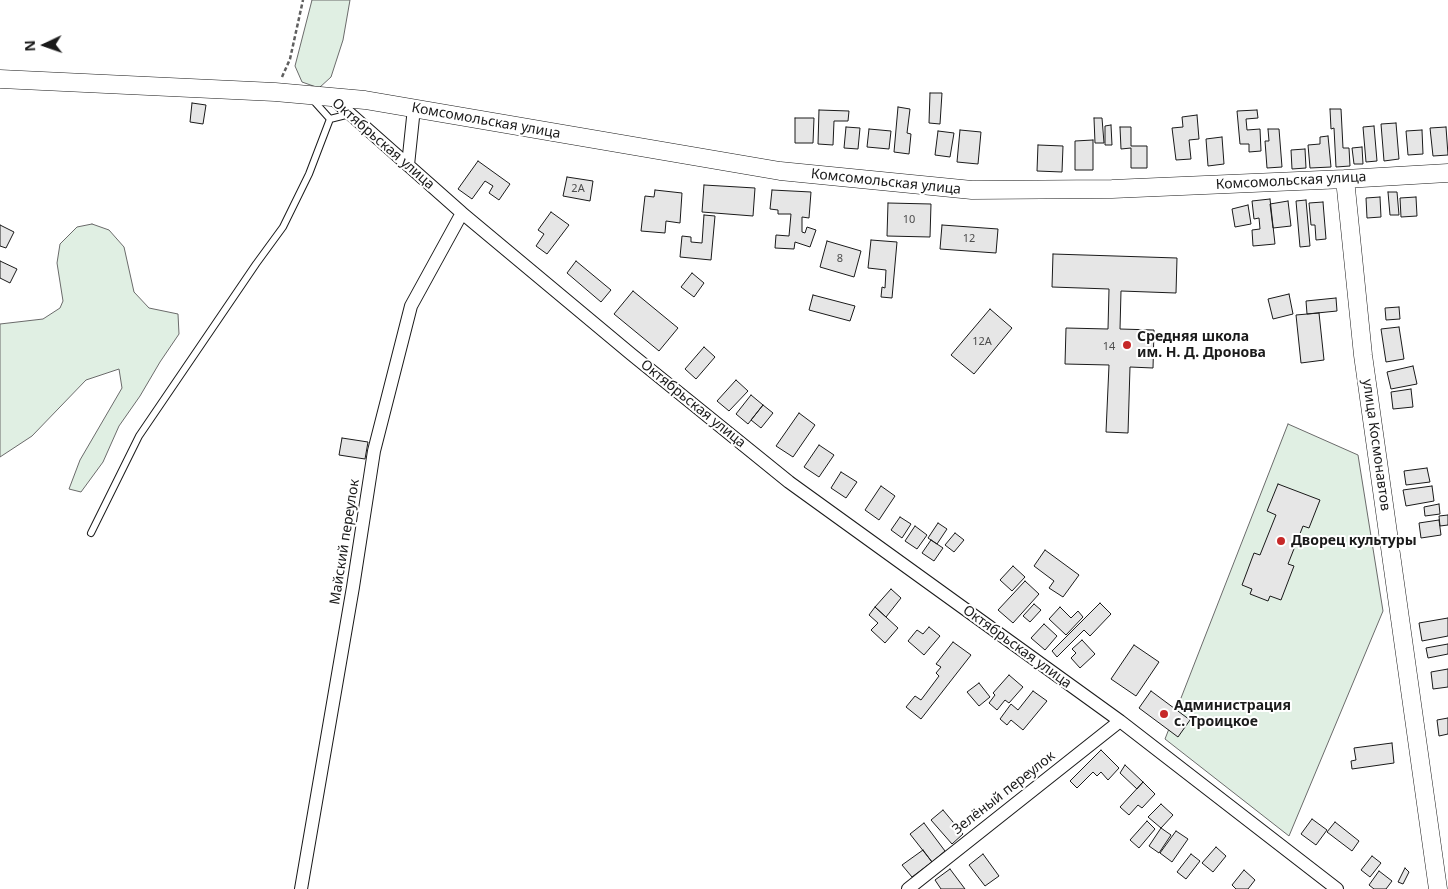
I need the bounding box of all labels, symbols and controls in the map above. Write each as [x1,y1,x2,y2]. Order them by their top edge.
north arrow [20,20,70,70]
text: N [20,40,39,52]
street label: Октябрьская улица [328,95,438,193]
street label: Комсомольская улица [410,100,562,142]
street label: Комсомольская улица [810,166,962,198]
street label: Комсомольская улица [1215,169,1367,193]
house number: 2А [571,182,585,196]
house number: 10 [903,213,915,227]
house number: 12 [963,232,975,246]
house number: 8 [837,252,843,266]
place label: Средняя школа им. Н. Д. Дронова [1137,329,1266,362]
house number: 12А [972,335,992,349]
marker: Средняя школа им. Н. Д. Дронова [1121,339,1133,351]
house number: 14 [1103,340,1115,354]
street label: Октябрьская улица [637,356,749,452]
street label: улица Космонавтов [1358,378,1394,512]
street label: Майский переулок [327,478,363,606]
place label: Дворец культуры [1291,533,1417,549]
marker: Дворец культуры [1275,535,1287,547]
street label: Октябрьская улица [959,602,1075,692]
place label: Администрация с. Троицкое [1174,698,1291,730]
marker: Администрация с. Троицкое [1158,708,1170,720]
street label: Зелёный переулок [949,748,1059,838]

